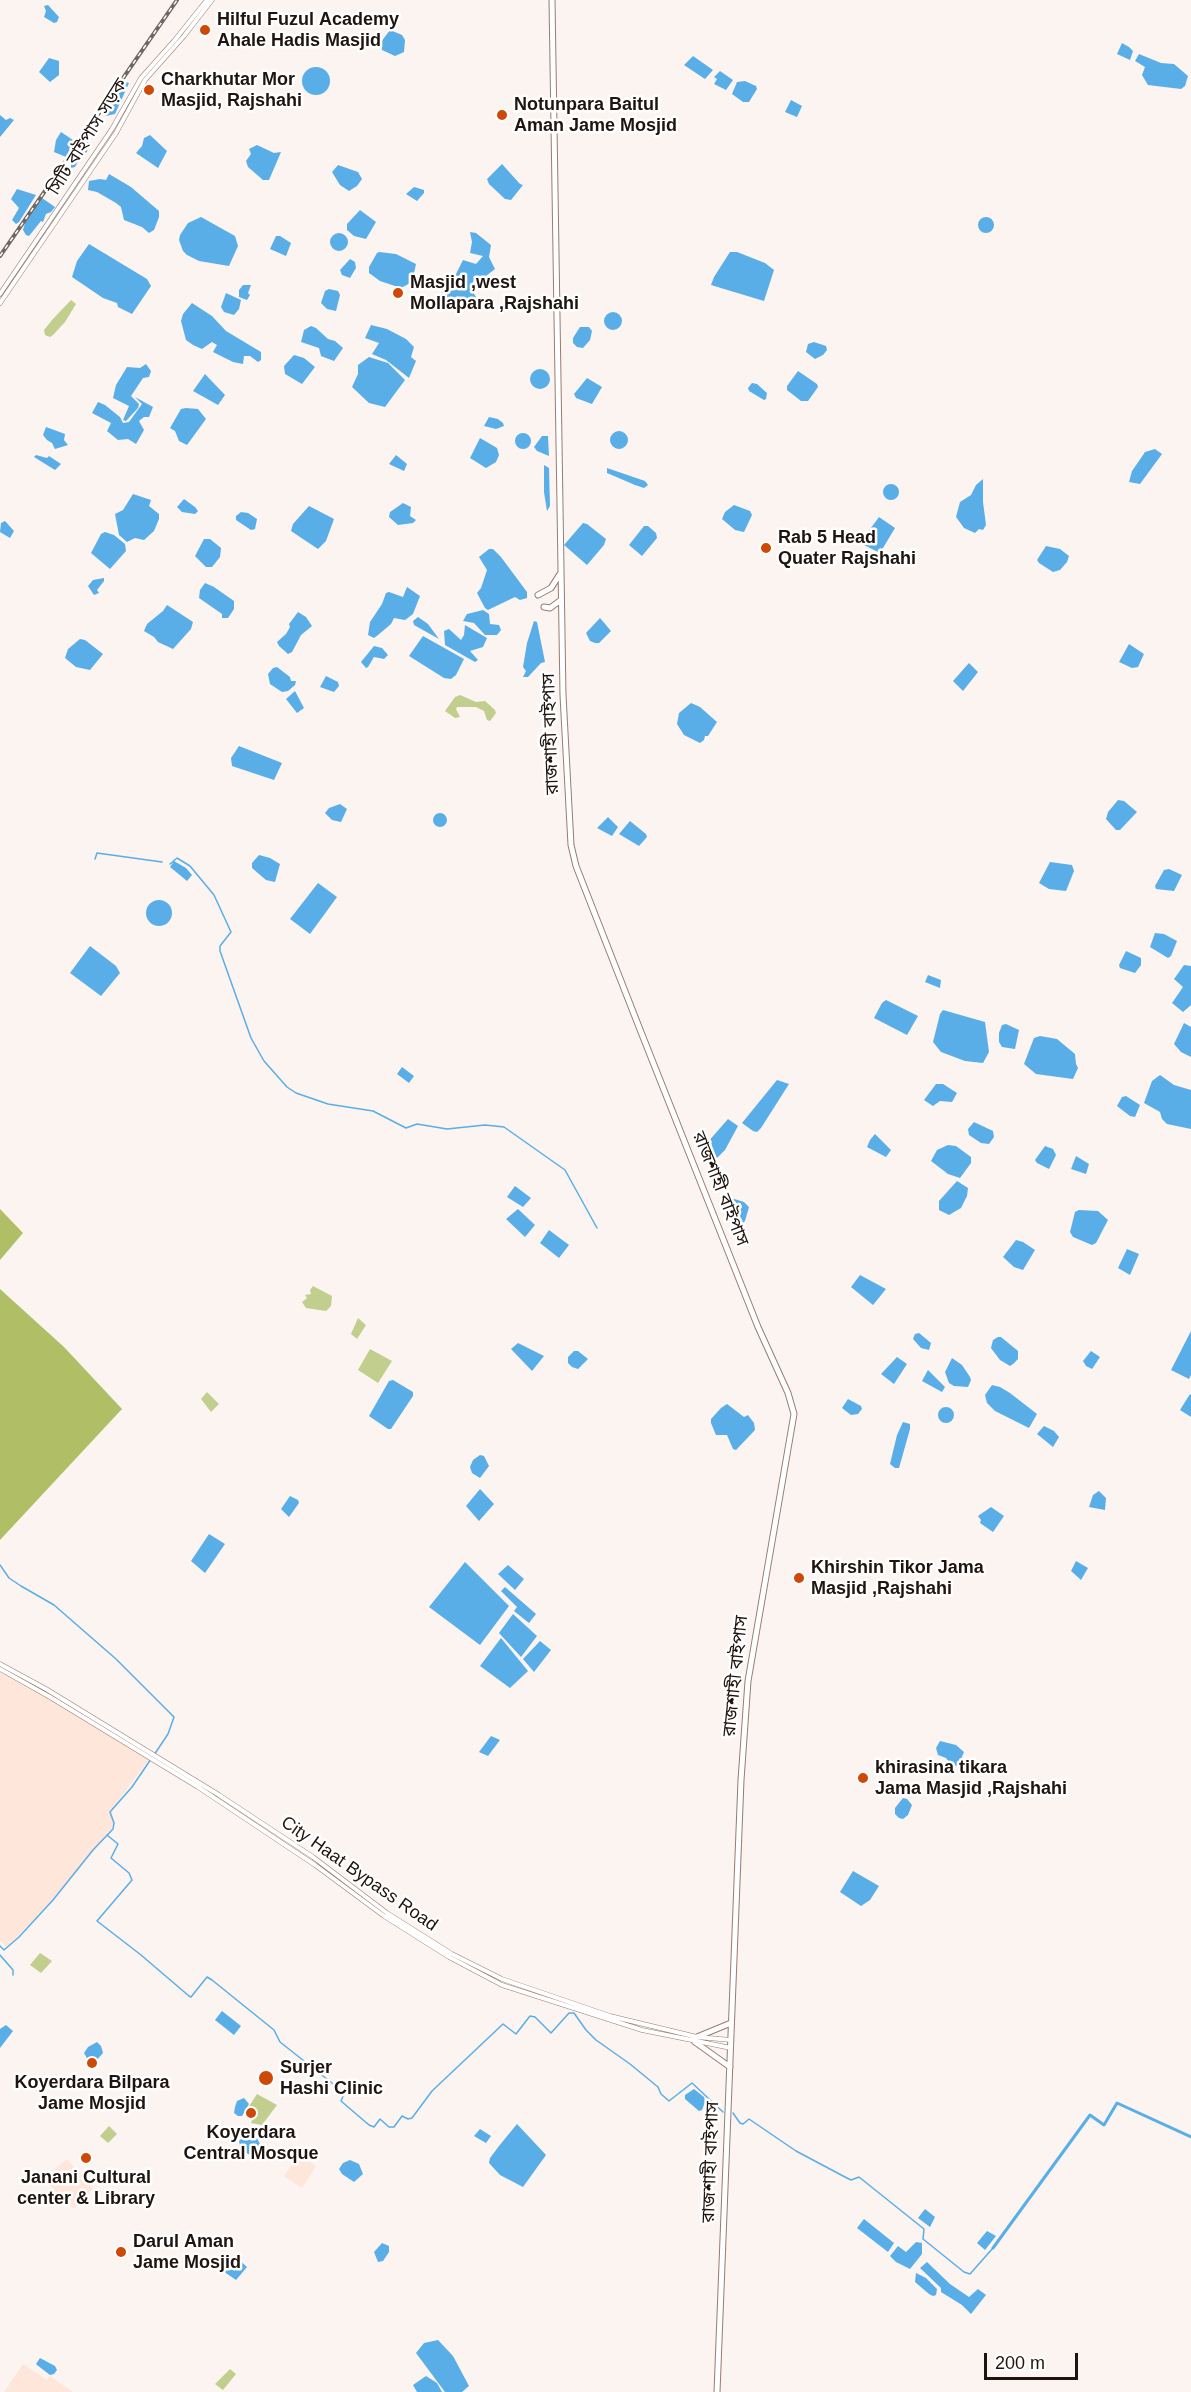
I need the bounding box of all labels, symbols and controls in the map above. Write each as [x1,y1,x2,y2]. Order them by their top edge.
place label: Hilful Fuzul Academy Ahale Hadis Masjid [217,9,399,52]
marker: Hilful Fuzul Academy Ahale Hadis Masjid [198,23,212,37]
place label: Charkhutar Mor Masjid, Rajshahi [161,69,302,112]
street label: সিটি বাইপাস সড়ক [44,75,132,199]
marker: Charkhutar Mor Masjid, Rajshahi [142,83,156,97]
place label: Notunpara Baitul Aman Jame Mosjid [514,94,677,136]
marker: Notunpara Baitul Aman Jame Mosjid [495,108,509,122]
place label: Masjid ,west Mollapara ,Rajshahi [410,272,579,314]
marker: Masjid ,west Mollapara ,Rajshahi [391,286,405,300]
place label: Rab 5 Head Quater Rajshahi [778,527,916,570]
marker: Rab 5 Head Quater Rajshahi [759,541,773,555]
street label: রাজশাহী বাইপাস [538,673,564,795]
street label: রাজশাহী বাইপাস [687,1129,753,1249]
place label: Khirshin Tikor Jama Masjid ,Rajshahi [811,1557,984,1600]
marker: Khirshin Tikor Jama Masjid ,Rajshahi [792,1571,806,1585]
street label: রাজশাহী বাইপাস [719,1614,753,1738]
place label: khirasina tikara Jama Masjid ,Rajshahi [875,1757,1067,1800]
marker: khirasina tikara Jama Masjid ,Rajshahi [856,1771,870,1785]
street label: City Haat Bypass Road [277,1812,441,1936]
marker: Koyerdara Bilpara Jame Mosjid [85,2056,99,2070]
place label: Surjer Hashi Clinic [280,2057,383,2100]
marker: Surjer Hashi Clinic [257,2069,275,2087]
place label: Koyerdara Bilpara Jame Mosjid [14,2072,170,2114]
street label: রাজশাহী বাইপাস [698,2101,724,2223]
marker: Koyerdara Central Mosque [244,2106,258,2120]
place label: Koyerdara Central Mosque [183,2122,319,2164]
marker: Janani Cultural center & Library [79,2151,93,2165]
place label: Janani Cultural center & Library [17,2167,155,2210]
place label: Darul Aman Jame Mosjid [133,2231,241,2274]
marker: Darul Aman Jame Mosjid [114,2245,128,2259]
scale bar [987,2341,1082,2379]
text: 200 m [995,2353,1045,2373]

